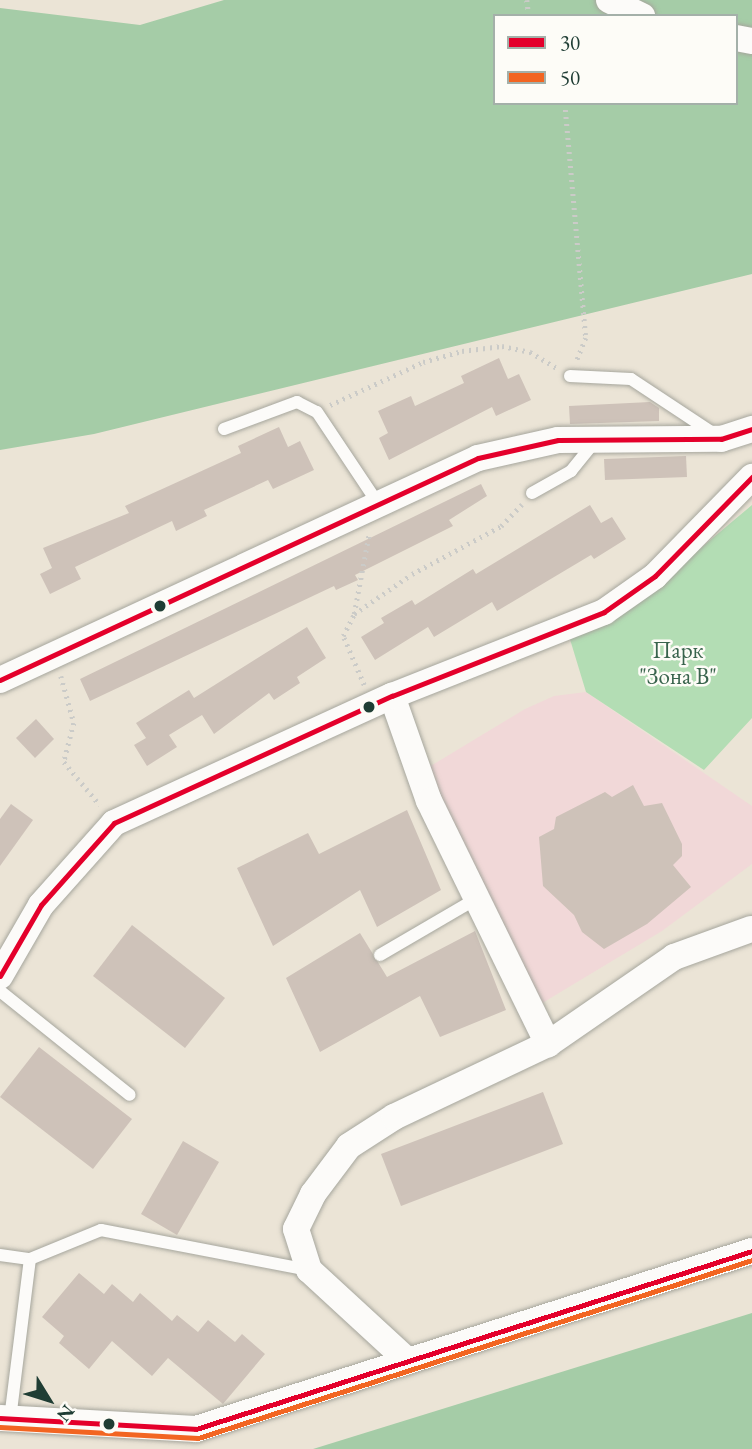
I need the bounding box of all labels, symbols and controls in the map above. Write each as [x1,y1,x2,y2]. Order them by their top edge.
legend [493,14,738,105]
text: 30 [560,29,580,56]
text: 50 [560,64,580,91]
unlabelled marker [153,599,167,613]
park label: Парк "Зона В" [639,636,717,690]
unlabelled marker [362,700,376,714]
north arrow [14,1365,84,1435]
text: N [51,1399,81,1427]
unlabelled marker [102,1417,116,1431]

